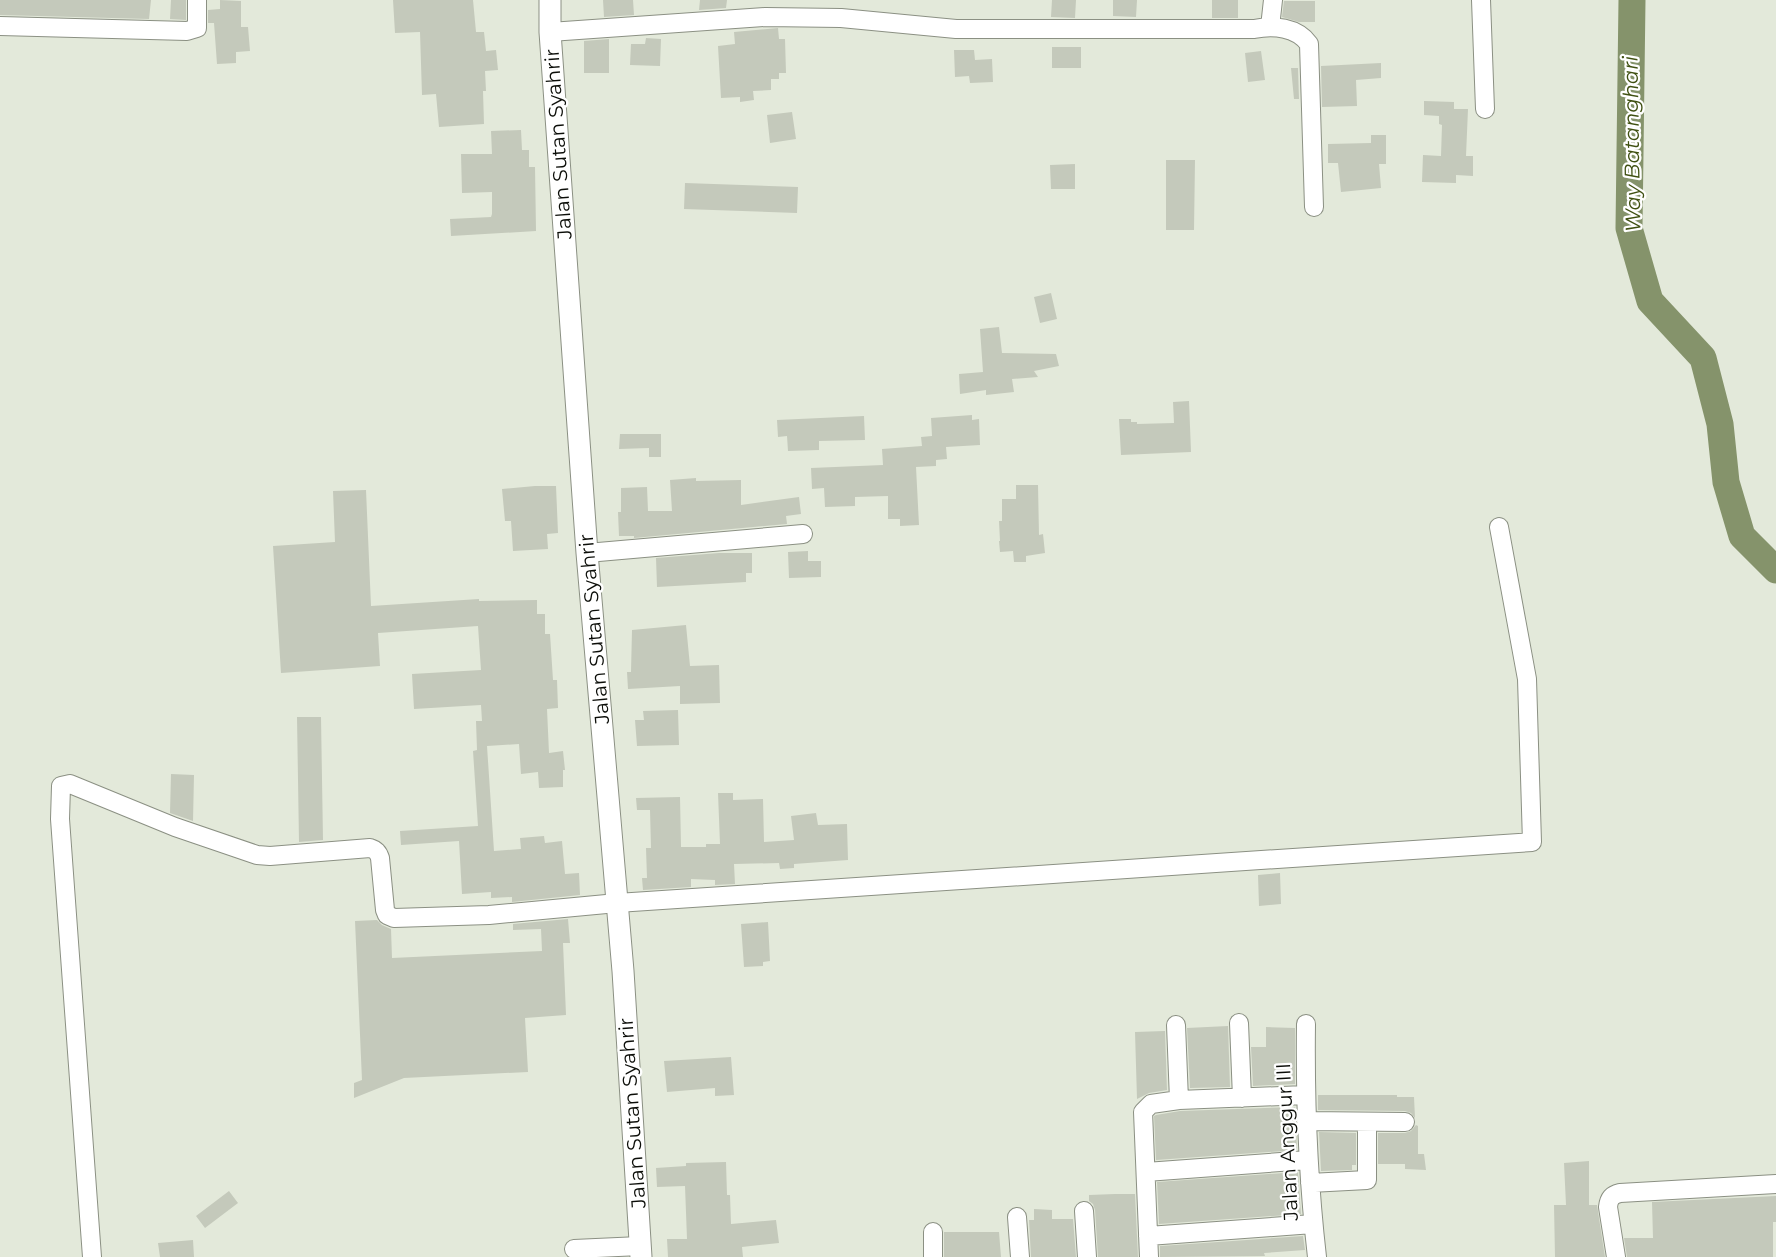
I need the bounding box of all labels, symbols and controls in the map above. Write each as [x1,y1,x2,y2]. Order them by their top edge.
street label: Jalan Sutan Syahrir [539,48,577,241]
water label: Way Batanghari [1617,55,1646,232]
street label: Jalan Sutan Syahrir [574,533,614,726]
street label: Jalan Sutan Syahrir [613,1017,651,1210]
street label: Jalan Anggur III [1271,1063,1303,1222]

